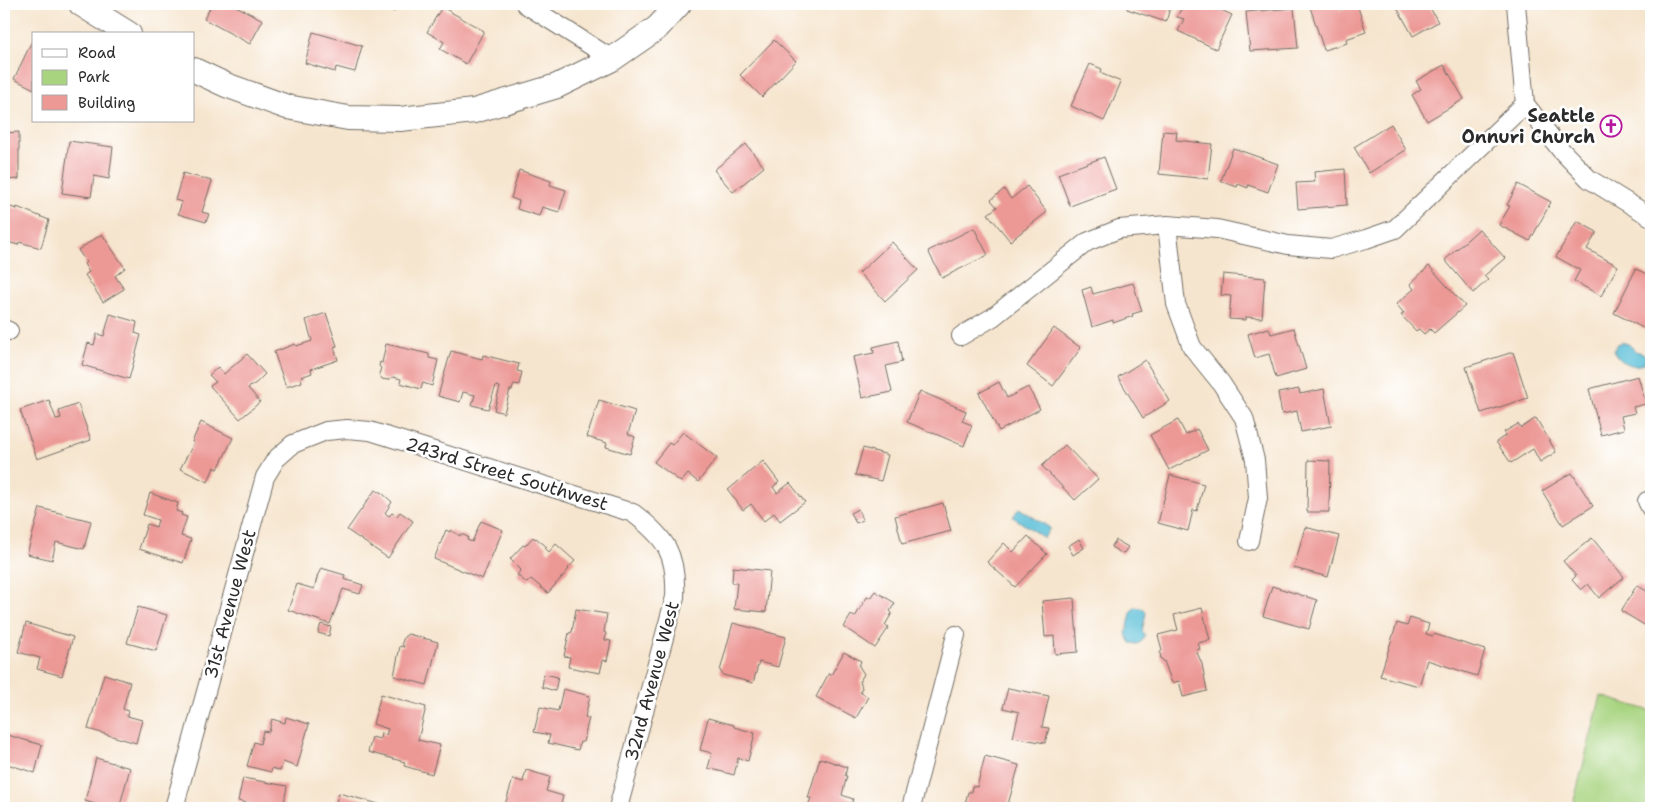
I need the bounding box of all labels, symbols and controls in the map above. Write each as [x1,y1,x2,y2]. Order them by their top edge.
legend [32,32,195,122]
text: Road [78,43,116,63]
text: Park [78,67,110,87]
text: Building [78,93,135,113]
place label: Seattle Onnuri Church [1462,104,1595,149]
church icon: Seattle Onnuri Church [1599,114,1623,138]
street label: 243rd Street Southwest [403,432,611,516]
street label: 31st Avenue West [199,527,262,681]
street label: 32nd Avenue West [619,598,685,764]

